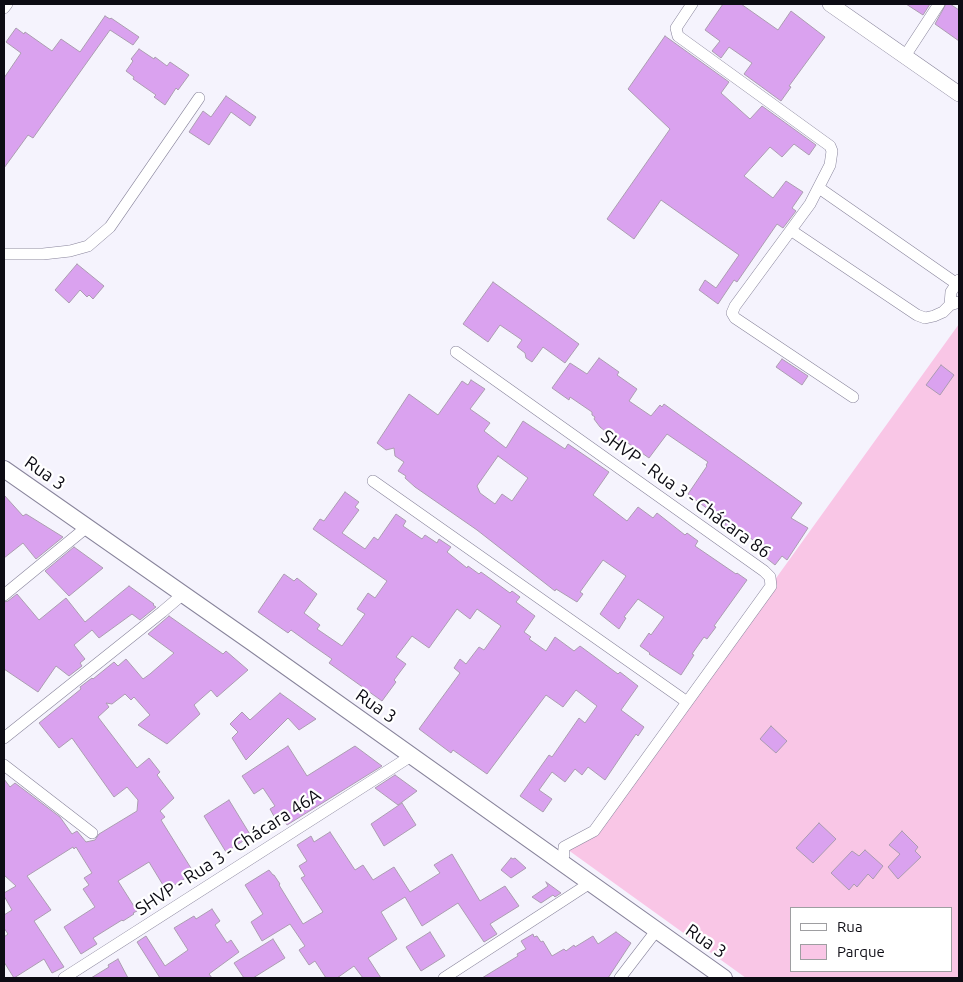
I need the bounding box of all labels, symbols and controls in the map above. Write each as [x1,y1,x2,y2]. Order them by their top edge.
street label: SHVP - Rua 3 - Chácara 86 [597,425,775,563]
street label: Rua 3 [20,451,70,495]
street label: Rua 3 [351,684,401,728]
street label: SHVP - Rua 3 - Chácara 46A [131,784,325,920]
legend [790,907,953,972]
text: Rua [837,918,863,935]
street label: Rua 3 [681,919,731,963]
text: Parque [837,943,885,960]

